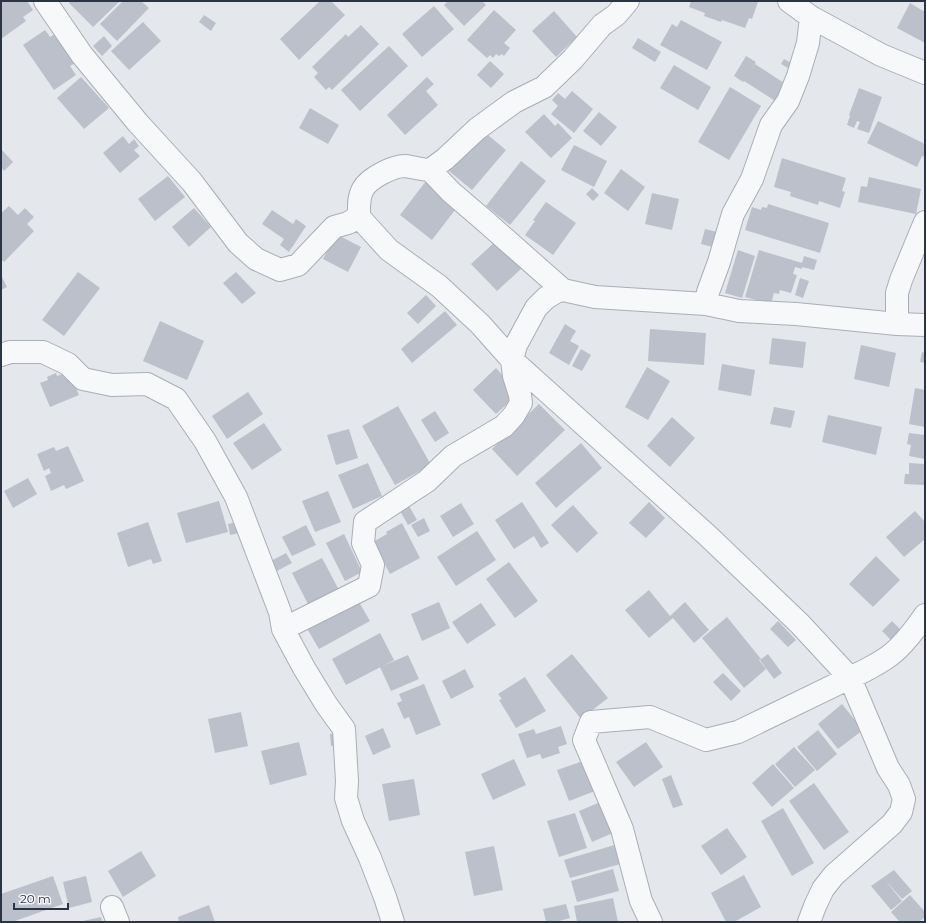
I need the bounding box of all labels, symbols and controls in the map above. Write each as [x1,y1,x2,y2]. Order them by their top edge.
scale bar [14,885,68,911]
text: 20 m [20,891,51,906]

